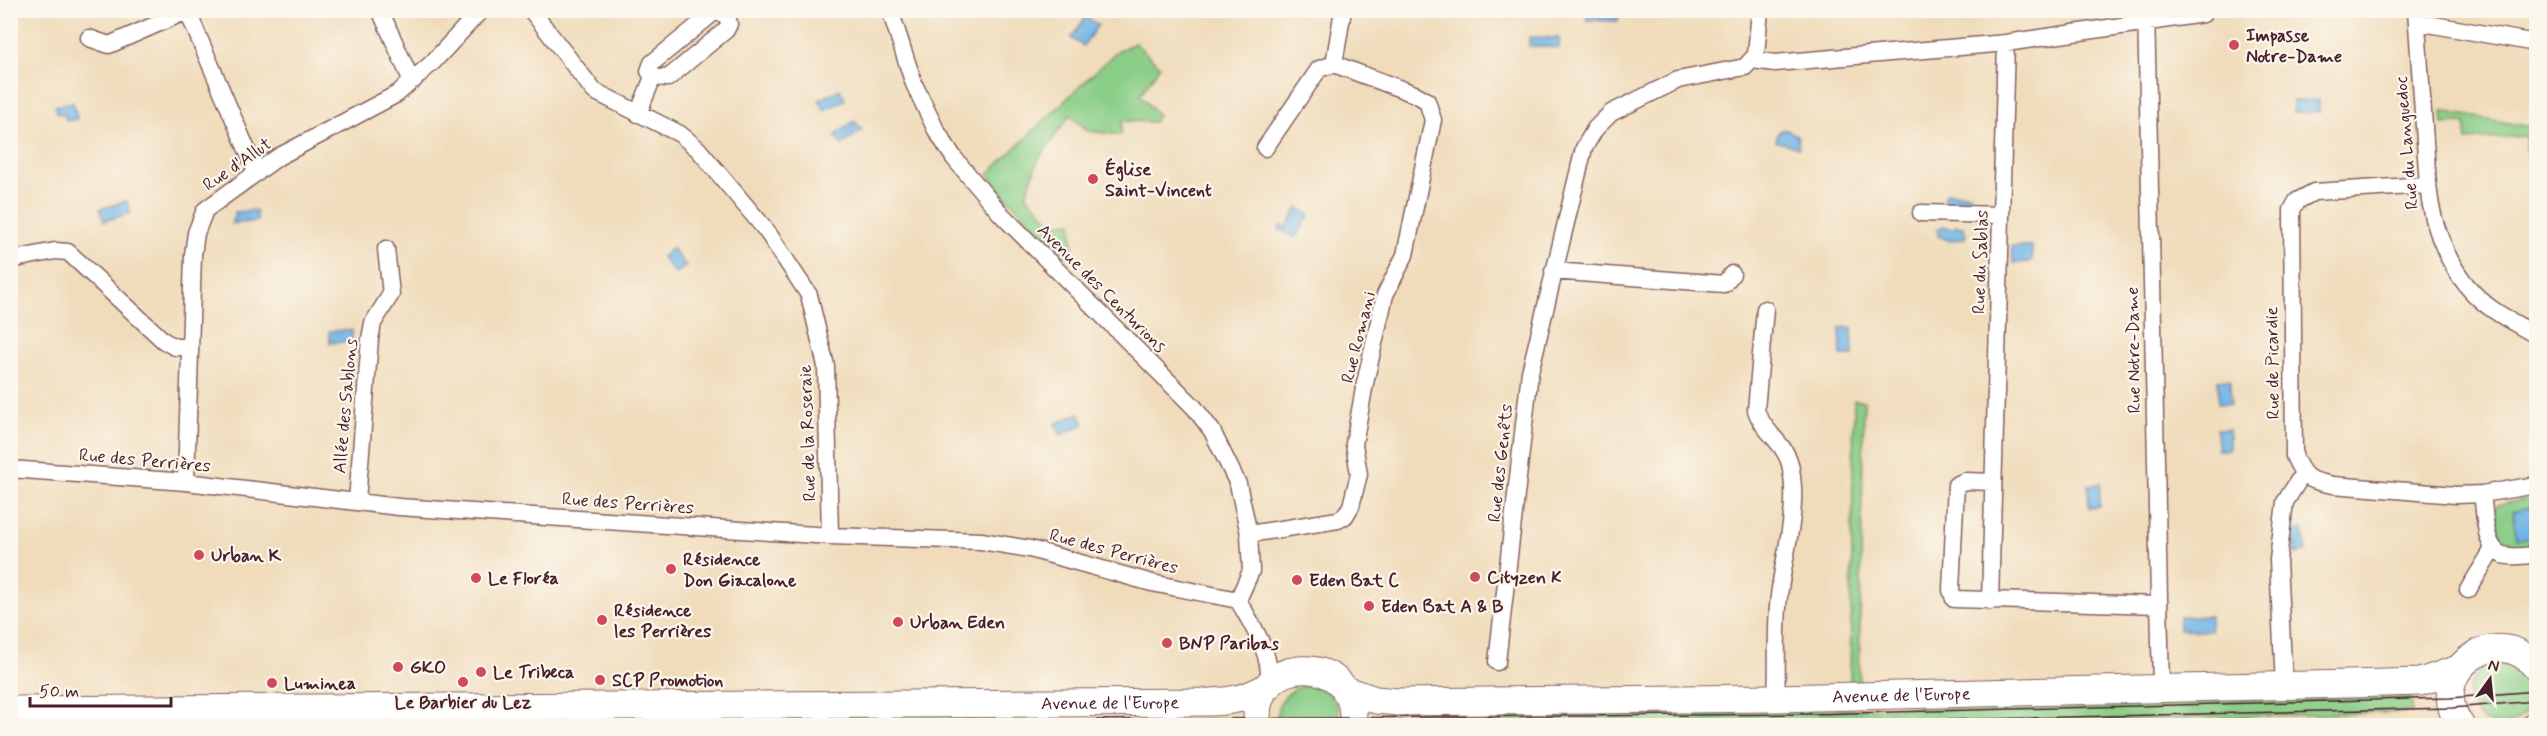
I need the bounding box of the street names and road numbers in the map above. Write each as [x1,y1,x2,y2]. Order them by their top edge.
street label: Rue du Languedoc [2389,75,2425,211]
street label: Rue d'Allut [198,132,277,197]
street label: Rue du Sablas [1967,210,1995,314]
street label: Avenue des Centurions [1032,219,1171,358]
street label: Rue Notre-Dame [2121,286,2147,413]
street label: Rue Romani [1336,289,1382,386]
street label: Rue de Picardie [2260,306,2286,420]
street label: Allée des Sablons [328,337,364,475]
street label: Rue de la Roseraie [794,364,822,502]
street label: Rue des Genêts [1483,403,1519,523]
street label: Rue des Perrières [78,443,212,479]
street label: Rue des Perrières [561,487,695,521]
street label: Rue des Perrières [1047,523,1181,581]
street label: Avenue de l'Europe [1832,682,1971,710]
street label: Avenue de l'Europe [1041,691,1179,716]

